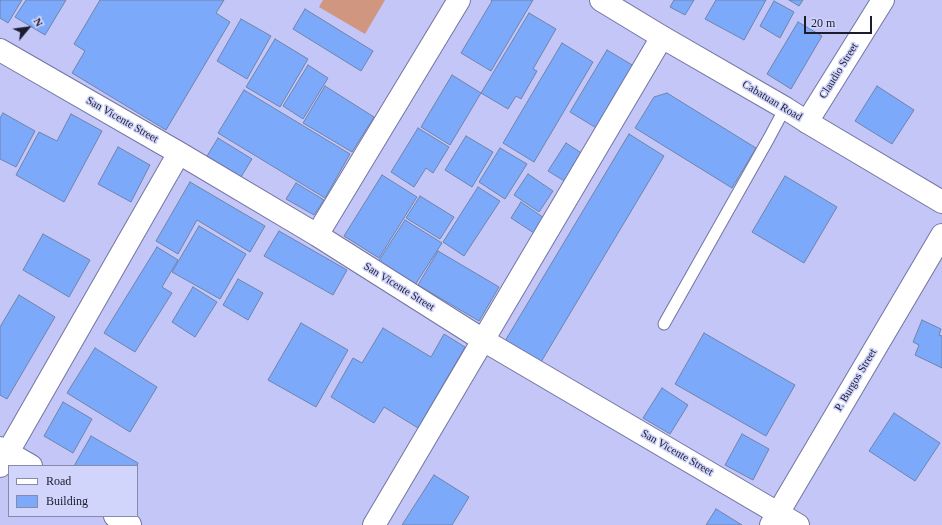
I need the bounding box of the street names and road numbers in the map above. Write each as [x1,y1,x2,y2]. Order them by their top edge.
street label: Claudio Street [817,41,861,101]
street label: Cabatuan Road [740,78,804,124]
street label: San Vicente Street [84,94,160,146]
street label: San Vicente Street [361,260,437,314]
street label: P. Burgos Street [832,346,880,414]
street label: San Vicente Street [639,427,715,479]

